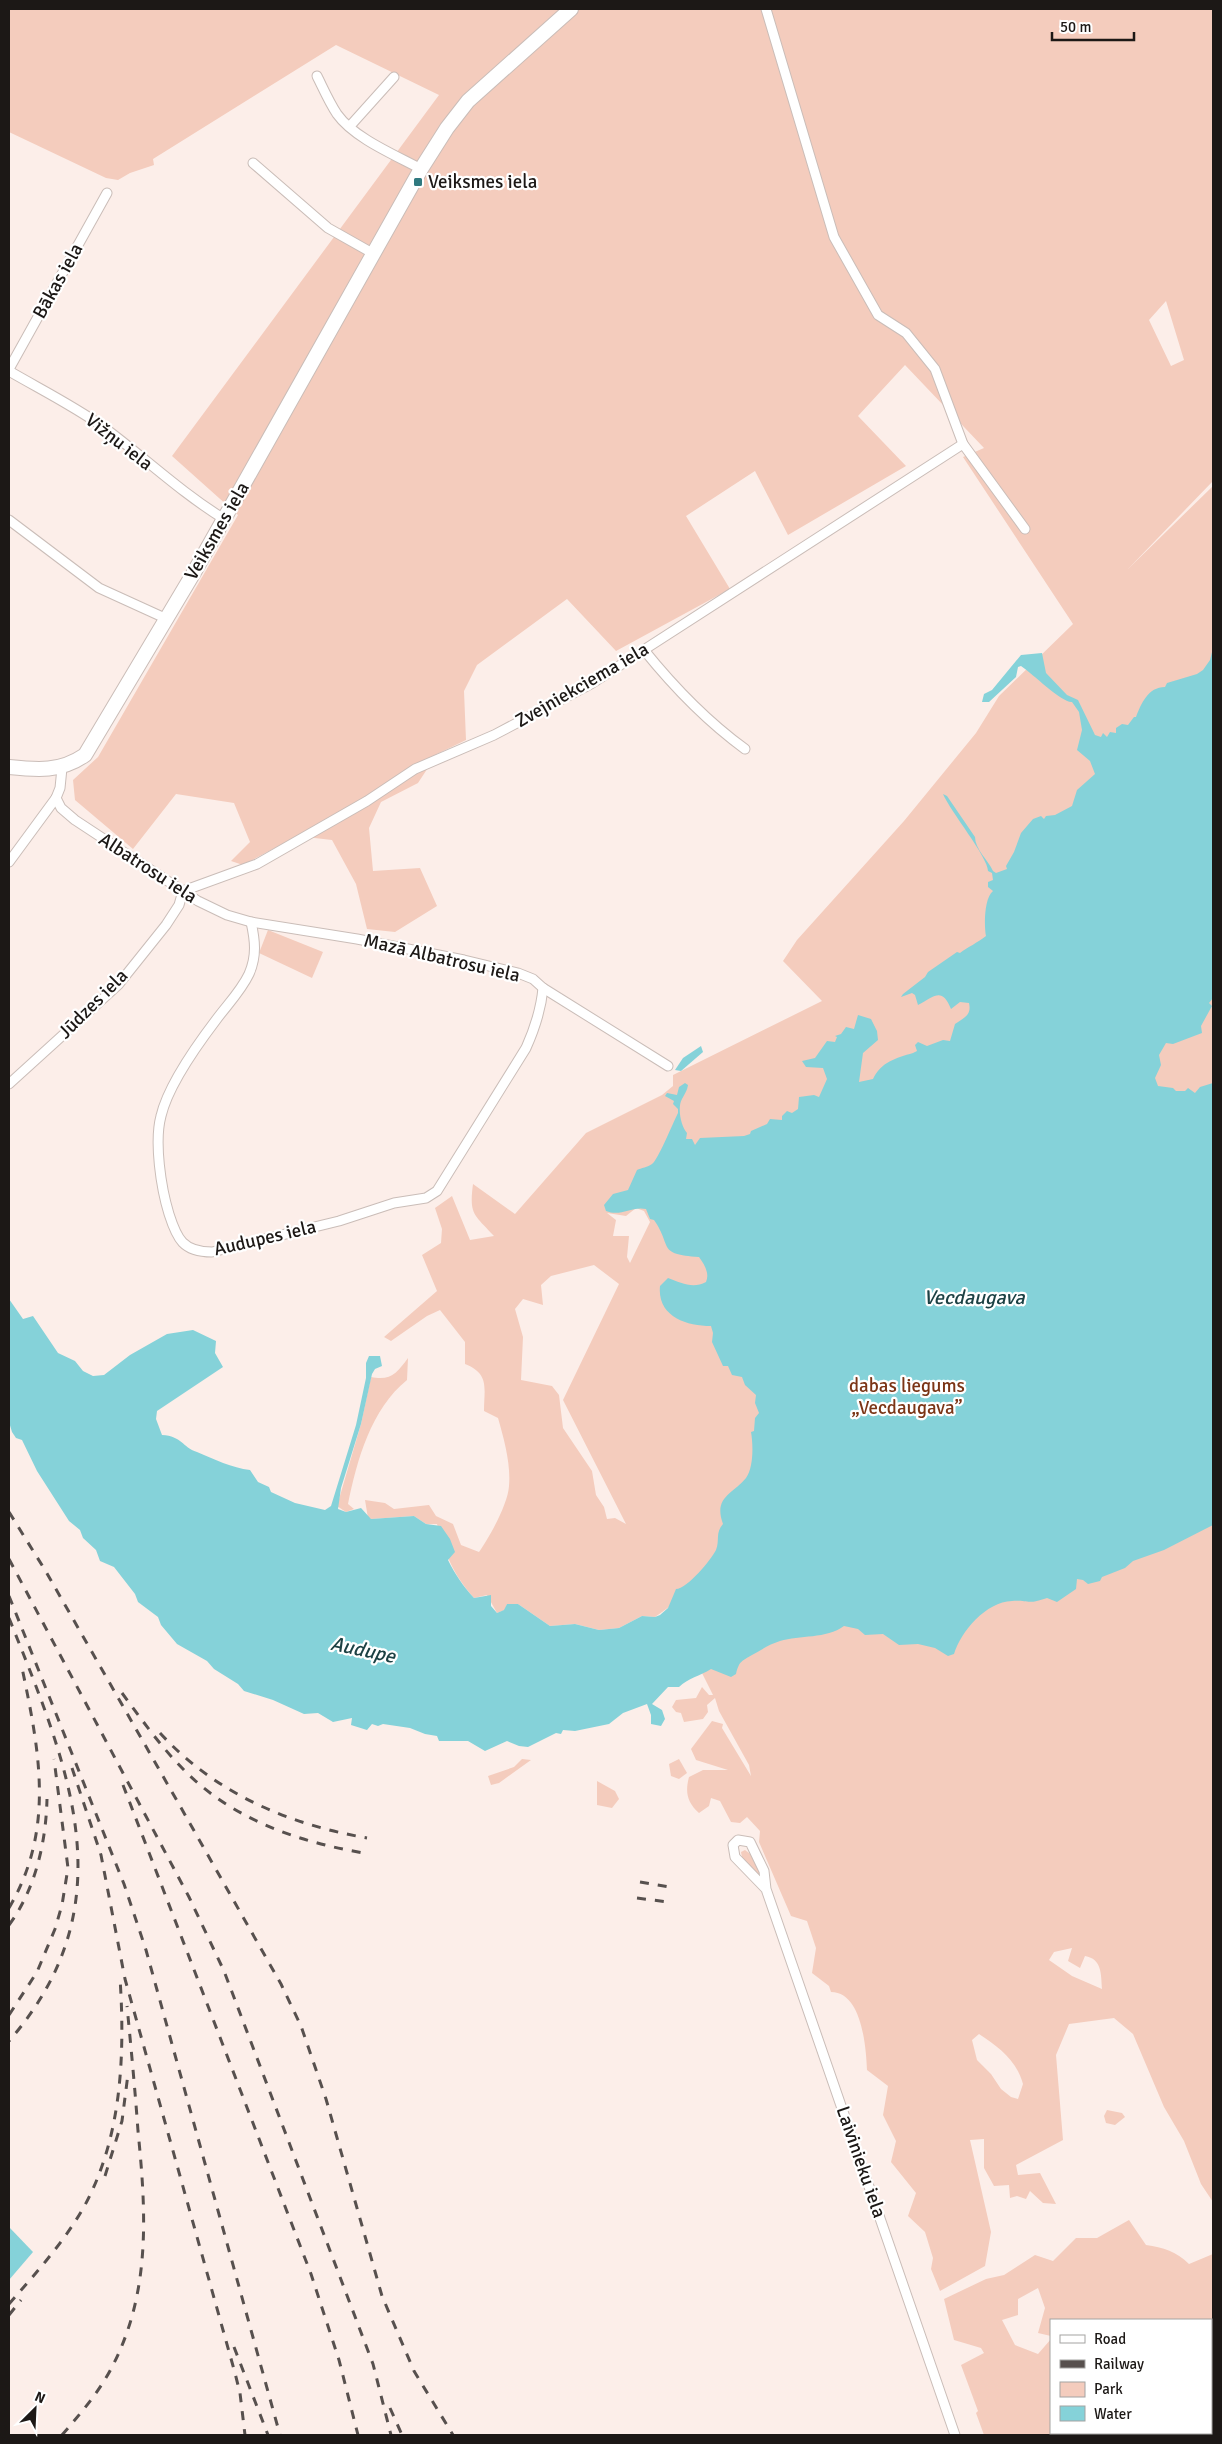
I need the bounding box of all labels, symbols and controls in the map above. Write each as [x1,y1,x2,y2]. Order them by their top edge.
scale bar [1052,10,1134,42]
text: 50 m [1060,18,1091,36]
place label: Veiksmes iela [428,170,538,194]
marker: Veiksmes iela [412,176,424,188]
street label: Bākas iela [27,239,89,323]
street label: Vižņu iela [80,408,158,476]
street label: Veiksmes iela [179,478,255,584]
street label: Zvejniekciema iela [511,637,653,733]
street label: Albatrosu iela [94,827,202,909]
street label: Mazā Albatrosu iela [362,928,522,988]
street label: Jūdzes iela [53,964,133,1044]
street label: Audupes iela [212,1215,318,1261]
water label: Vecdaugava [923,1285,1025,1310]
park label: dabas liegums „Vecdaugava” [849,1374,965,1420]
water label: Audupe [329,1631,398,1669]
street label: Laivinieku iela [831,2103,891,2221]
legend [1050,2319,1212,2434]
text: Road [1094,2330,1126,2348]
text: Railway [1094,2355,1144,2373]
text: Park [1094,2380,1123,2398]
north arrow [10,2384,60,2434]
text: N [32,2388,48,2407]
text: Water [1094,2405,1132,2423]

